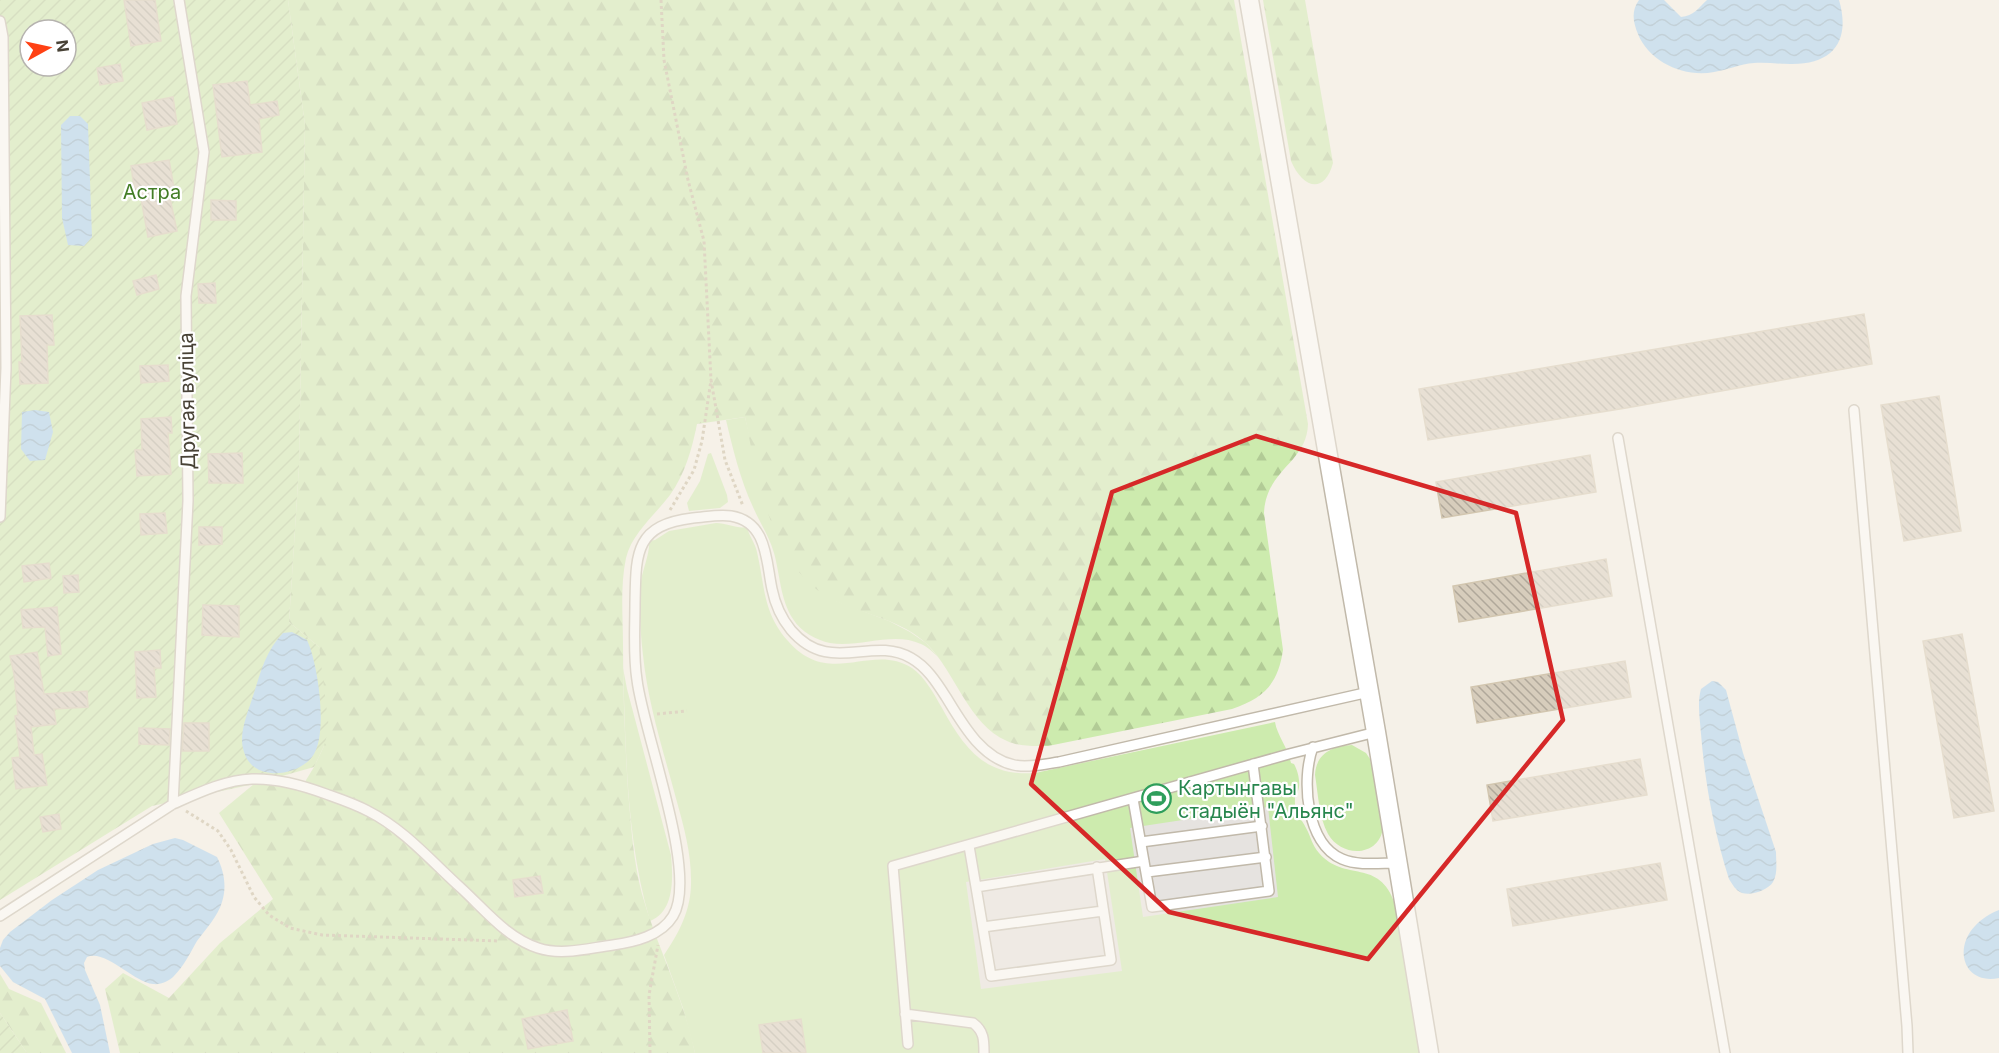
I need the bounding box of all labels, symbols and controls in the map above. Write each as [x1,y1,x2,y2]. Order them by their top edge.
north arrow [18,18,78,78]
text: N [52,38,74,53]
park label: Астра [123,180,181,204]
street label: Другая вуліца [174,332,200,470]
place label: Картынгавы стадыён "Альянс" [1178,776,1354,823]
sports icon: Картынгавы стадыён "Альянс" [1141,783,1173,815]

